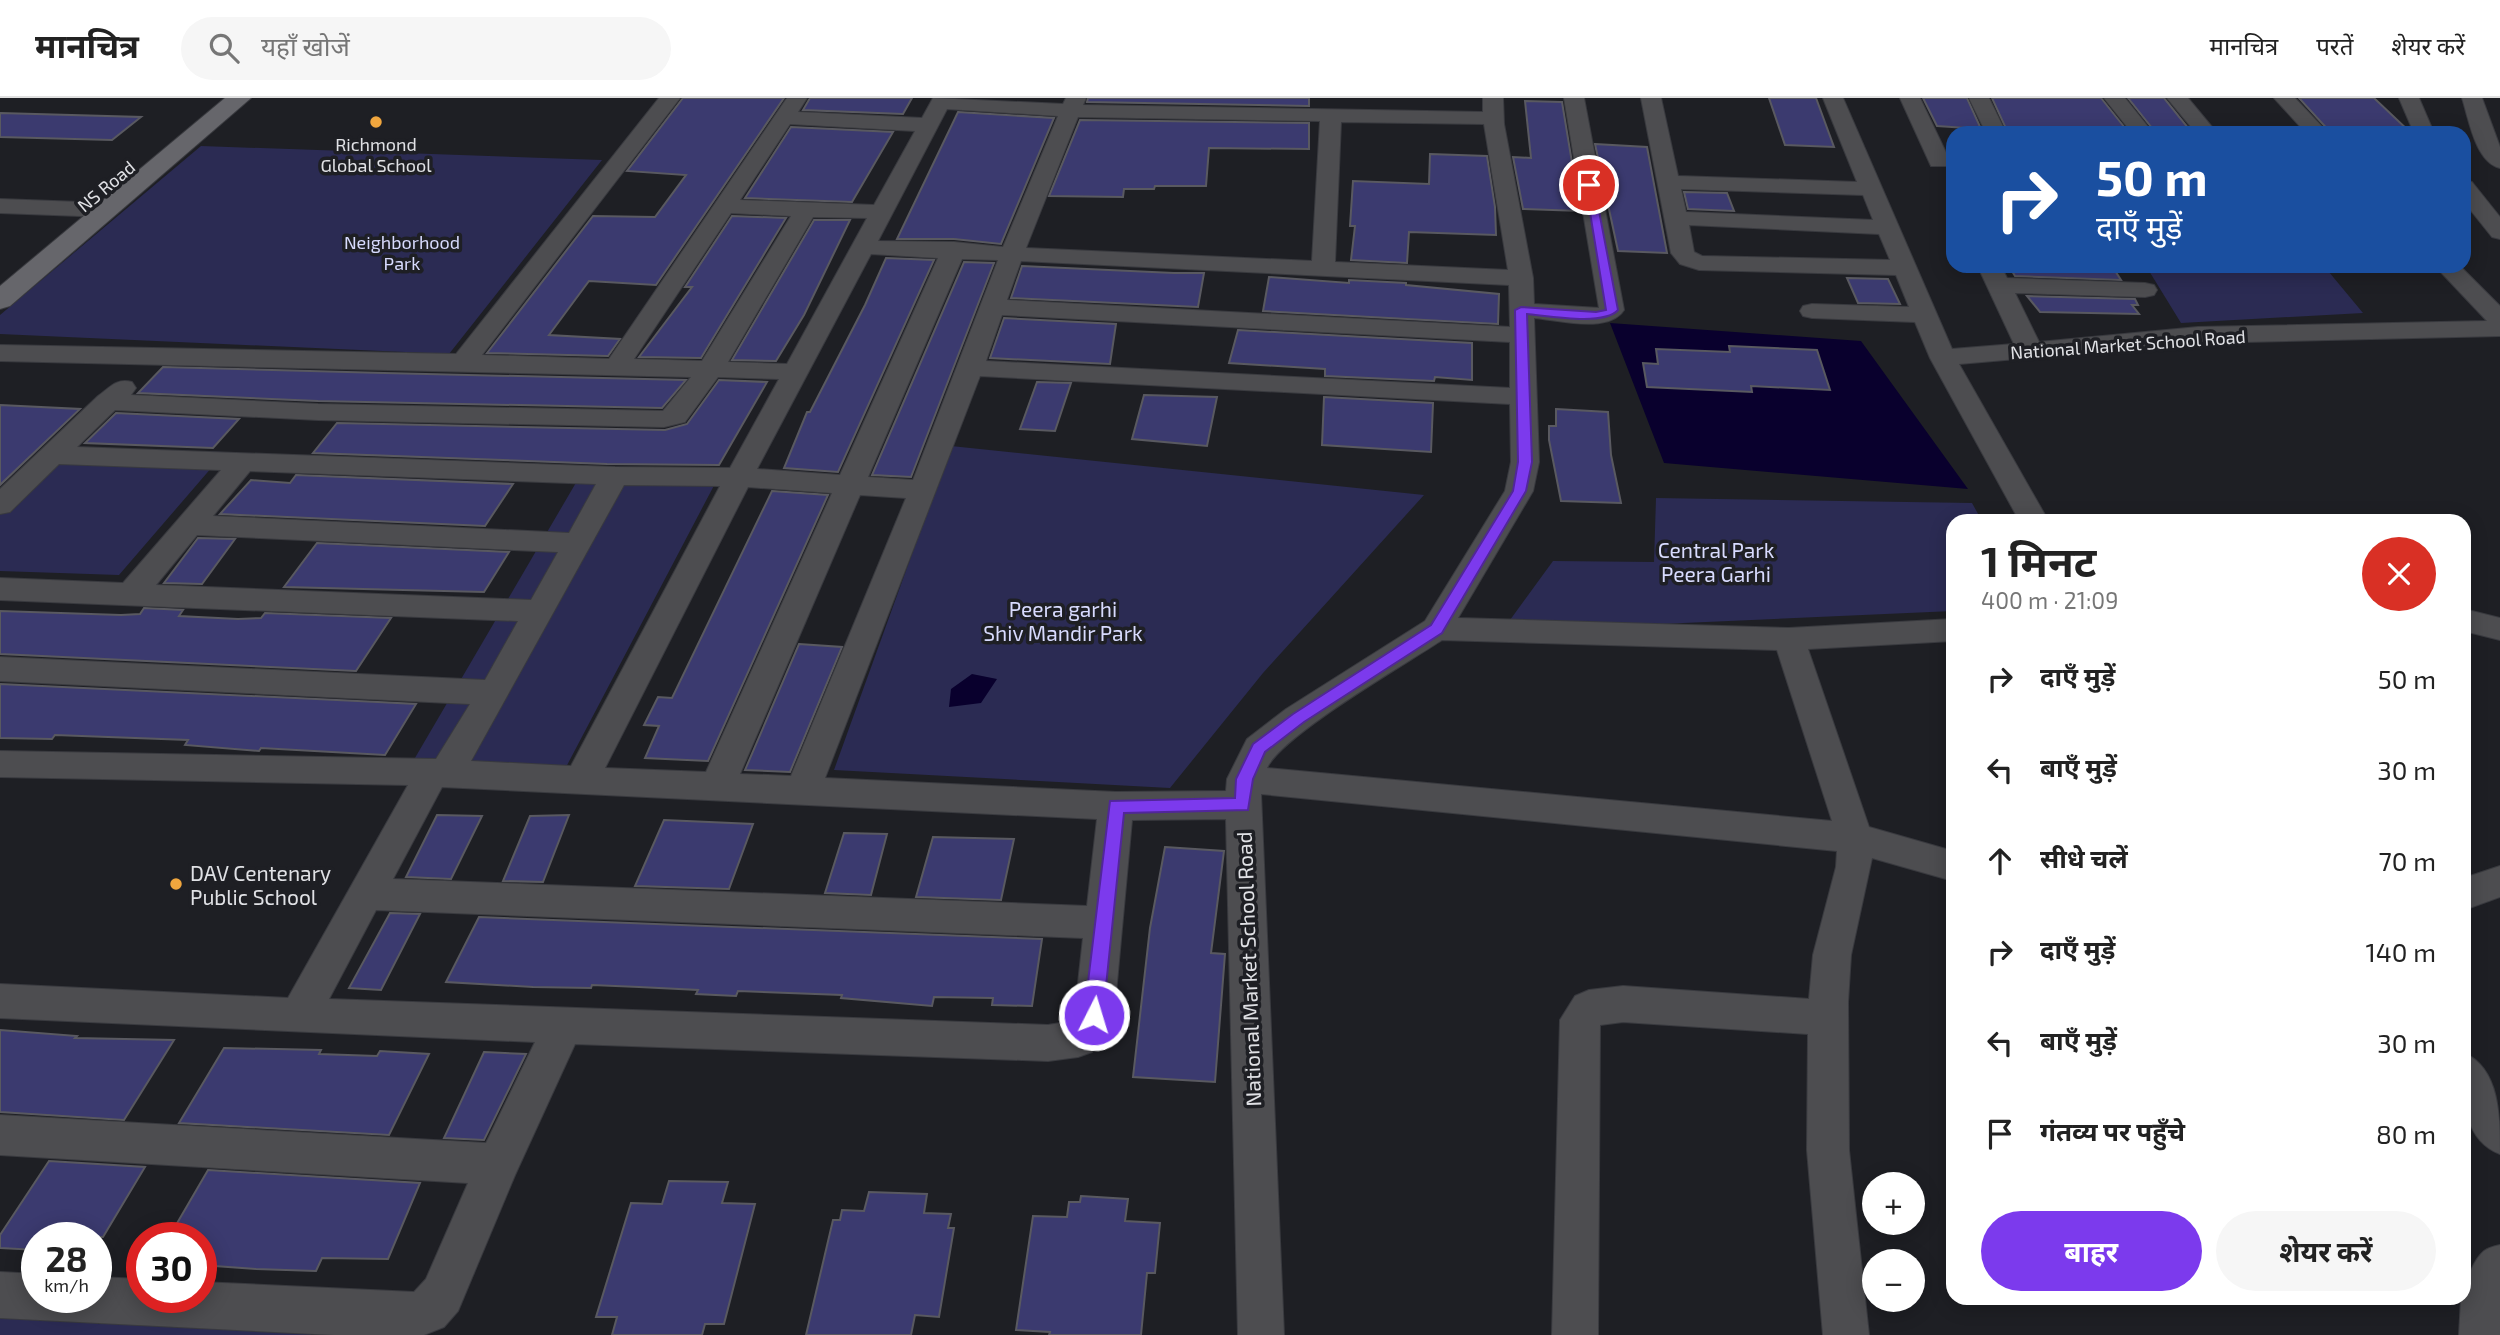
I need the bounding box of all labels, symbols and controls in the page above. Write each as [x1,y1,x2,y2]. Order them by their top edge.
search box [181,17,671,80]
text: मानचित्र [35,25,139,65]
icon: search [205,29,243,67]
text: यहाँ खोजें [261,30,350,61]
text: मानचित्र [2210,31,2278,60]
text: परतें [2316,31,2353,60]
text: शेयर करें [2391,31,2465,60]
marker: Richmond Global School [368,114,384,130]
place label: Richmond Global School [320,133,432,176]
text: 50 m [2096,147,2208,206]
icon: right [1981,154,2072,245]
pin [1559,155,1619,215]
street label: NS Road [73,156,139,216]
icon: arrive [1570,166,1608,204]
text: दाएँ मुड़ें [2096,207,2182,245]
park label: Neighborhood Park [344,231,460,274]
street label: National Market School Road [2010,325,2246,363]
text: 1 मिनट [1981,535,2096,585]
park label: Central Park Peera Garhi [1658,537,1775,586]
button: close [2362,537,2436,611]
text: 400 m · 21:09 [1981,586,2118,614]
park label: Peera garhi Shiv Mandir Park [983,596,1143,645]
icon: right [1981,660,2019,698]
text: दाएँ मुड़ें [2040,660,2115,691]
text: 50 m [2378,663,2436,694]
icon: left [1981,751,2019,789]
text: बाएँ मुड़ें [2040,751,2117,782]
text: 30 m [2377,754,2436,785]
street label: National Market School Road [1231,831,1265,1107]
icon: ahead [1981,842,2019,880]
text: सीधे चलें [2040,842,2128,873]
text: 70 m [2378,845,2436,876]
place label: DAV Centenary Public School [190,860,331,909]
marker: DAV Centenary Public School [168,876,184,892]
icon: right [1981,933,2019,971]
text: दाएँ मुड़ें [2040,933,2115,964]
text: 140 m [2365,936,2436,967]
position arrow [1057,978,1131,1052]
icon: left [1981,1024,2019,1062]
text: बाएँ मुड़ें [2040,1024,2117,1055]
text: 30 m [2377,1027,2436,1058]
icon: arrive [1981,1115,2019,1153]
text: गंतव्य पर पहुँचे [2040,1115,2185,1146]
text: 80 m [2376,1118,2436,1149]
map controls [1862,1172,1925,1312]
button: + [1862,1172,1925,1235]
button: बाहर [1981,1211,2202,1291]
button: शेयर करें [2216,1211,2436,1291]
speed limit sign: 30 [126,1222,217,1313]
text: 28 [45,1237,88,1279]
button: − [1862,1249,1925,1312]
text: km/h [44,1274,89,1296]

